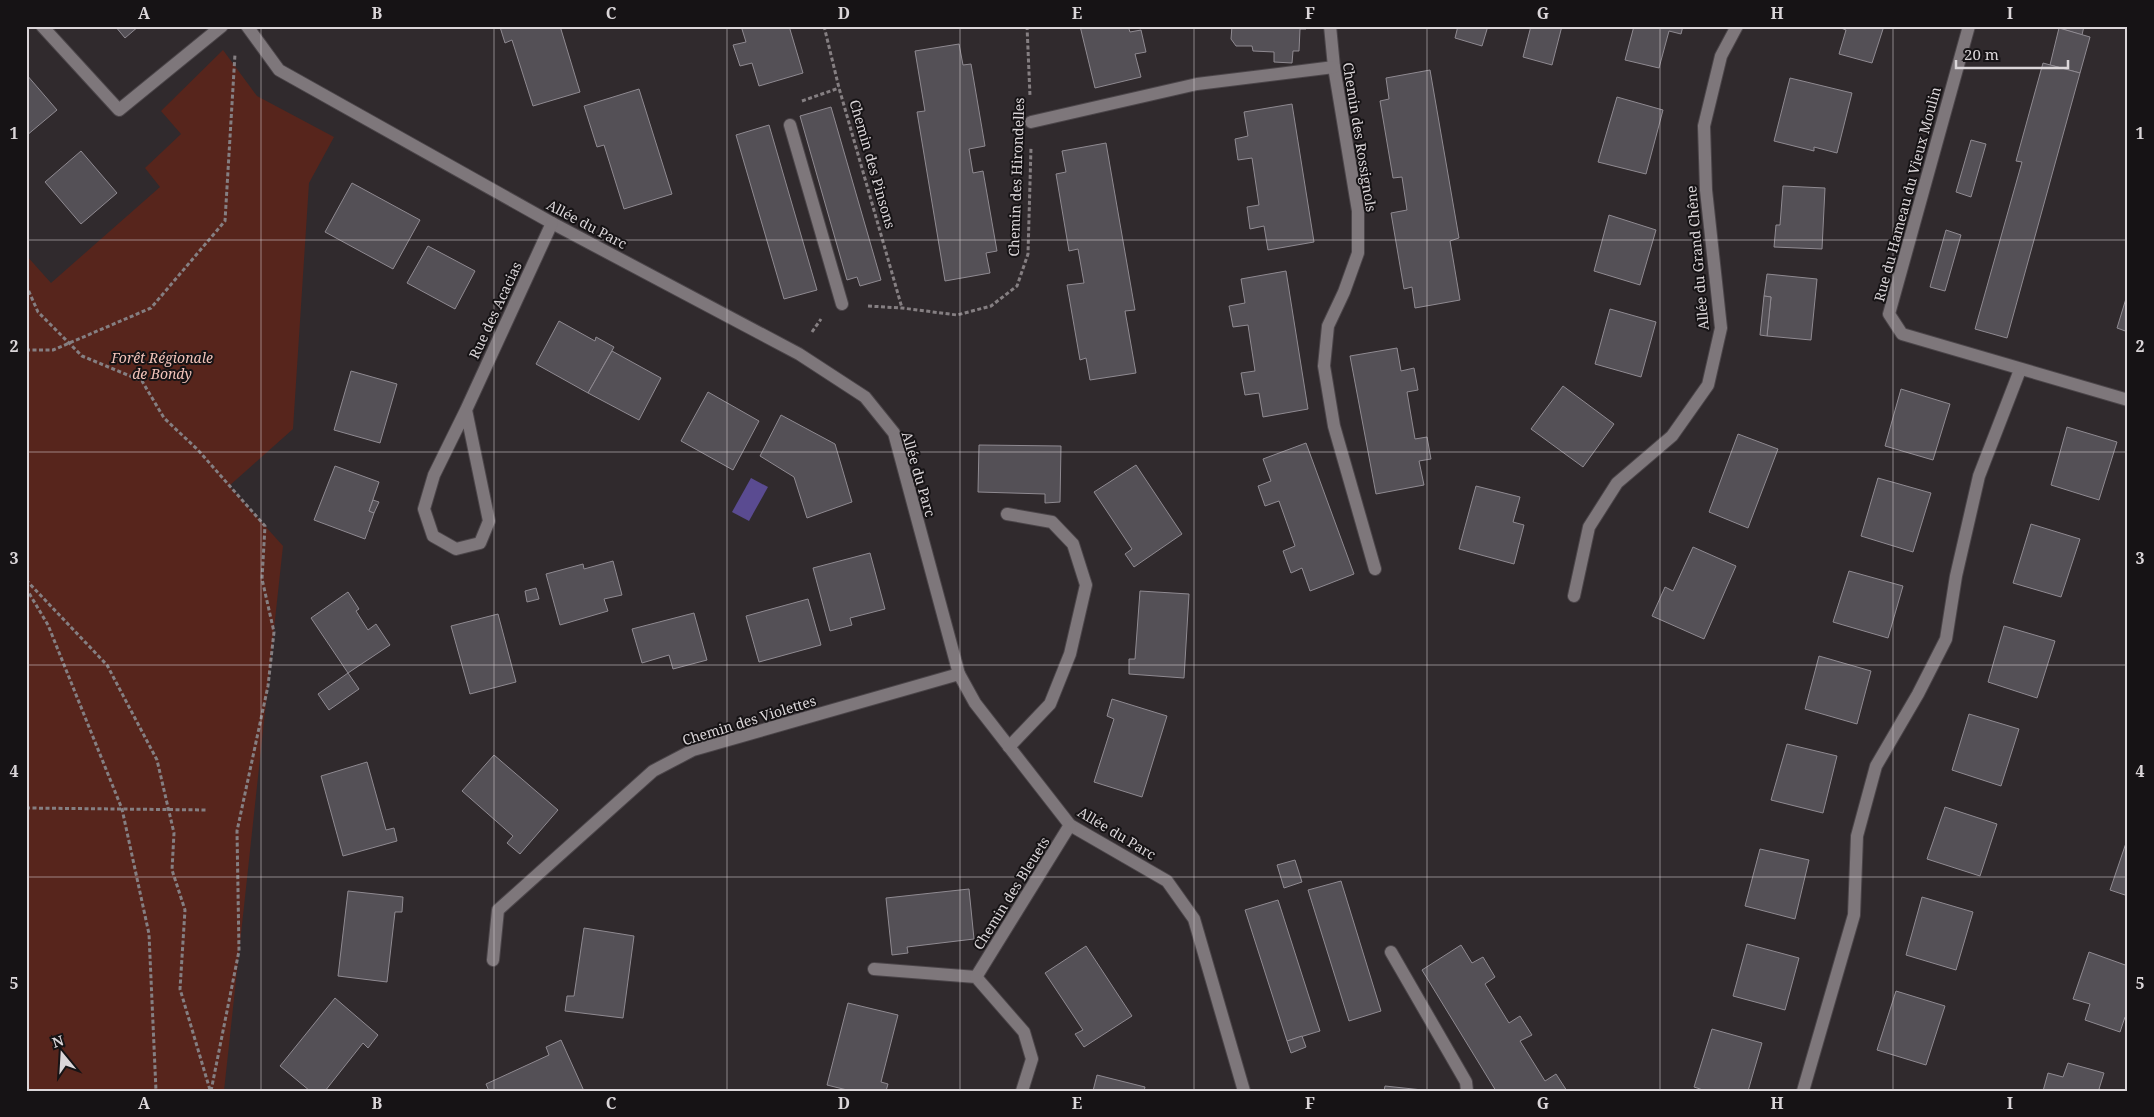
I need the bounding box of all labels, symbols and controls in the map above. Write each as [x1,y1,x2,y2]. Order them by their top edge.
text: A [138,2,151,24]
text: B [372,2,383,24]
text: C [606,2,617,24]
text: D [838,2,850,24]
text: E [1072,2,1082,24]
text: F [1305,2,1315,24]
text: G [1537,2,1549,24]
text: H [1770,2,1784,24]
text: I [2007,2,2013,24]
scale bar [1956,38,2069,70]
text: 20 m [1964,44,1999,64]
street label: Chemin des Rossignols [1339,61,1381,213]
street label: Rue du Hameau du Vieux Moulin [1869,85,1945,303]
street label: Chemin des Pinsons [846,97,900,231]
street label: Chemin des Hirondelles [1004,97,1028,257]
text: 1 [9,122,19,144]
text: 1 [2135,122,2145,144]
street label: Allée du Grand Chêne [1681,185,1713,331]
street label: Allée du Parc [544,195,630,253]
street label: Rue des Acacias [464,258,526,362]
text: 2 [9,335,19,357]
text: 2 [2135,335,2145,357]
park label: Forêt Régionale de Bondy [110,348,213,383]
street label: Allée du Parc [898,429,940,519]
text: 3 [9,547,19,569]
text: 3 [2135,547,2145,569]
street label: Chemin des Violettes [680,691,818,749]
text: 4 [9,760,19,782]
text: 4 [2135,760,2145,782]
street label: Allée du Parc [1074,802,1160,864]
street label: Chemin des Bleuets [968,833,1054,953]
text: 5 [9,972,19,994]
text: 5 [2135,972,2145,994]
north arrow [38,1030,88,1080]
text: N [50,1030,66,1052]
text: A [138,1092,151,1114]
text: B [372,1092,383,1114]
text: C [606,1092,617,1114]
text: D [838,1092,850,1114]
text: E [1072,1092,1082,1114]
text: F [1305,1092,1315,1114]
text: G [1537,1092,1549,1114]
text: H [1770,1092,1784,1114]
text: I [2007,1092,2013,1114]

